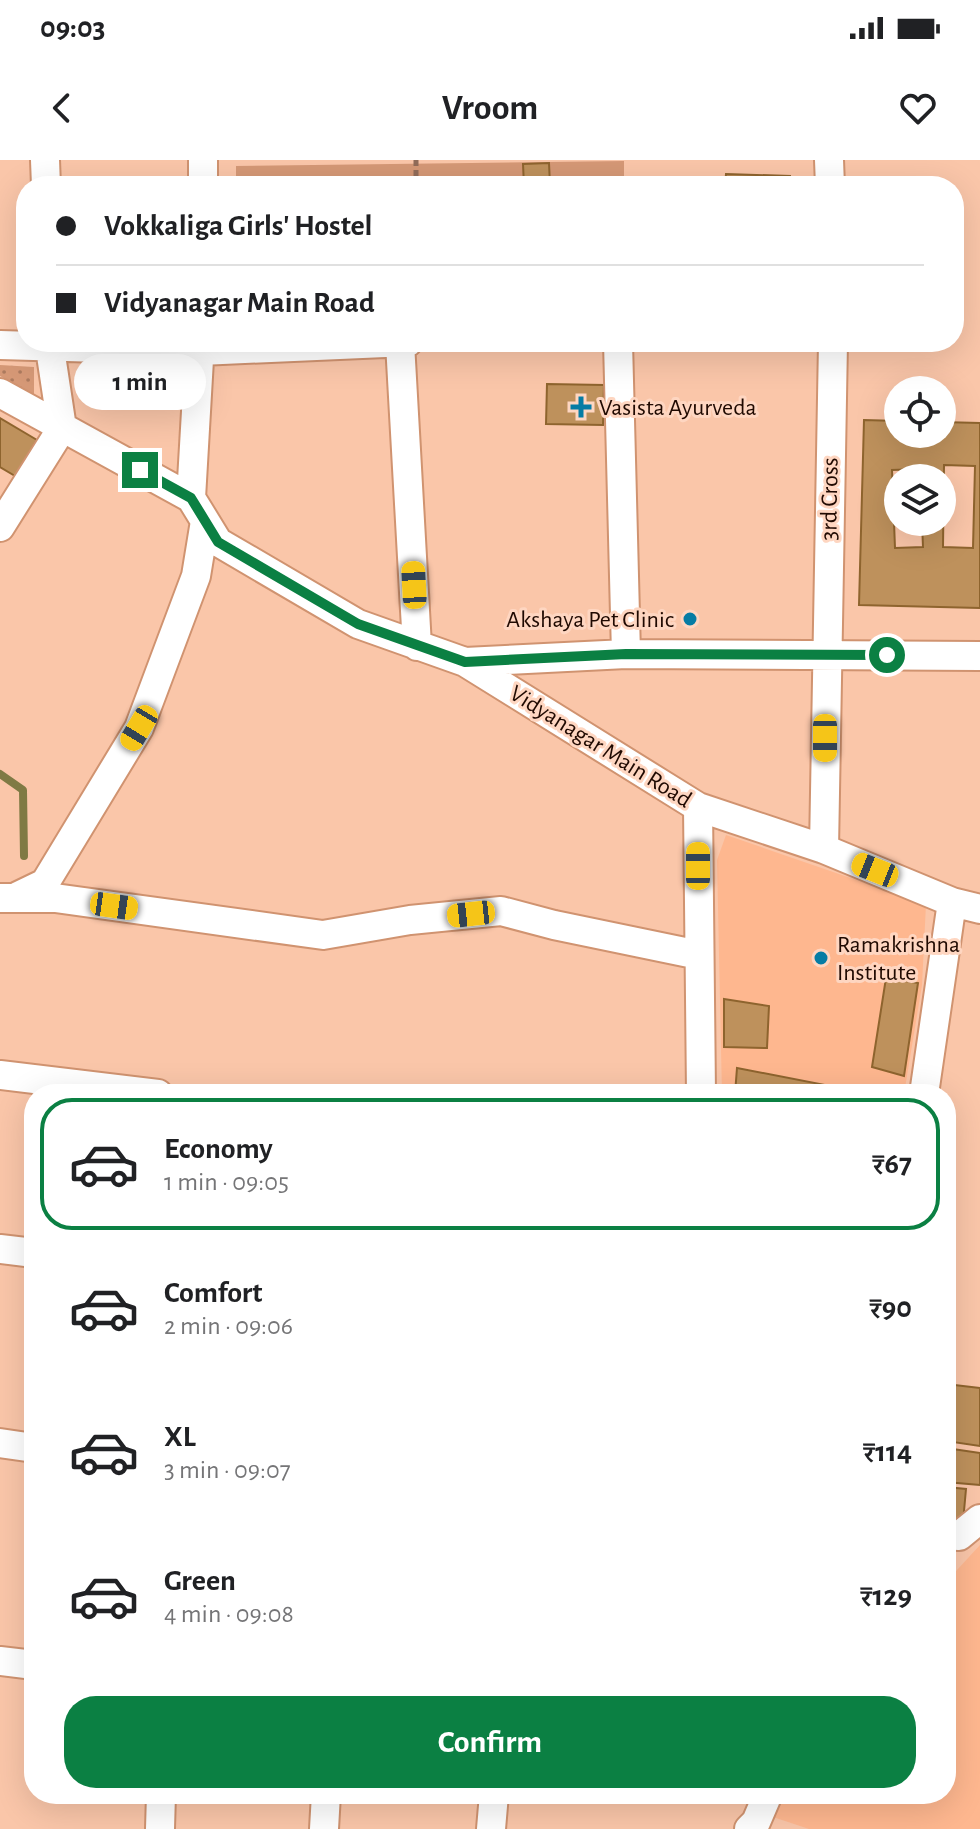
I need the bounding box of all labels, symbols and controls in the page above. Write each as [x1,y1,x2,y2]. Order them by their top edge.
text: 09:03 [40,13,106,43]
icon: back [40,86,84,130]
icon: heart [896,86,940,130]
text: Vroom [442,90,538,126]
text: Vokkaliga Girls' Hostel [104,211,373,241]
text: Vidyanagar Main Road [104,288,375,318]
callout: 1 min [74,354,206,410]
text: 1 min [113,369,167,395]
map controls [884,376,956,536]
button: locate [884,376,956,448]
marker: Vasista Ayurveda [570,396,592,418]
place label: Vasista Ayurveda [599,396,757,420]
route end [122,452,158,488]
street label: 3rd Cross [817,457,843,541]
button: layers [884,464,956,536]
car [401,560,427,610]
place label: Akshaya Pet Clinic [506,608,674,632]
marker: Akshaya Pet Clinic [681,610,699,628]
route start [869,637,905,673]
street label: Vidyanagar Main Road [505,681,696,813]
car [116,701,162,755]
car [813,714,837,762]
car [686,842,710,890]
car [848,850,902,890]
car [89,891,139,921]
car [446,900,496,928]
place label: Ramakrishna Institute [837,933,960,985]
marker: Ramakrishna Institute [812,949,830,967]
icon: car [68,1128,140,1200]
text: Economy [164,1134,273,1164]
text: ₹67 [872,1149,912,1179]
text: 1 min · 09:05 [164,1169,289,1195]
icon: car [68,1272,140,1344]
text: Comfort [164,1278,263,1308]
text: ₹90 [869,1293,912,1323]
text: 2 min · 09:06 [164,1313,293,1339]
icon: car [68,1416,140,1488]
text: XL [164,1422,196,1452]
text: ₹114 [863,1437,912,1467]
text: 3 min · 09:07 [164,1457,291,1483]
icon: car [68,1560,140,1632]
text: Green [164,1566,236,1596]
text: ₹129 [860,1581,912,1611]
text: 4 min · 09:08 [164,1601,294,1627]
button: Confirm [64,1696,916,1788]

